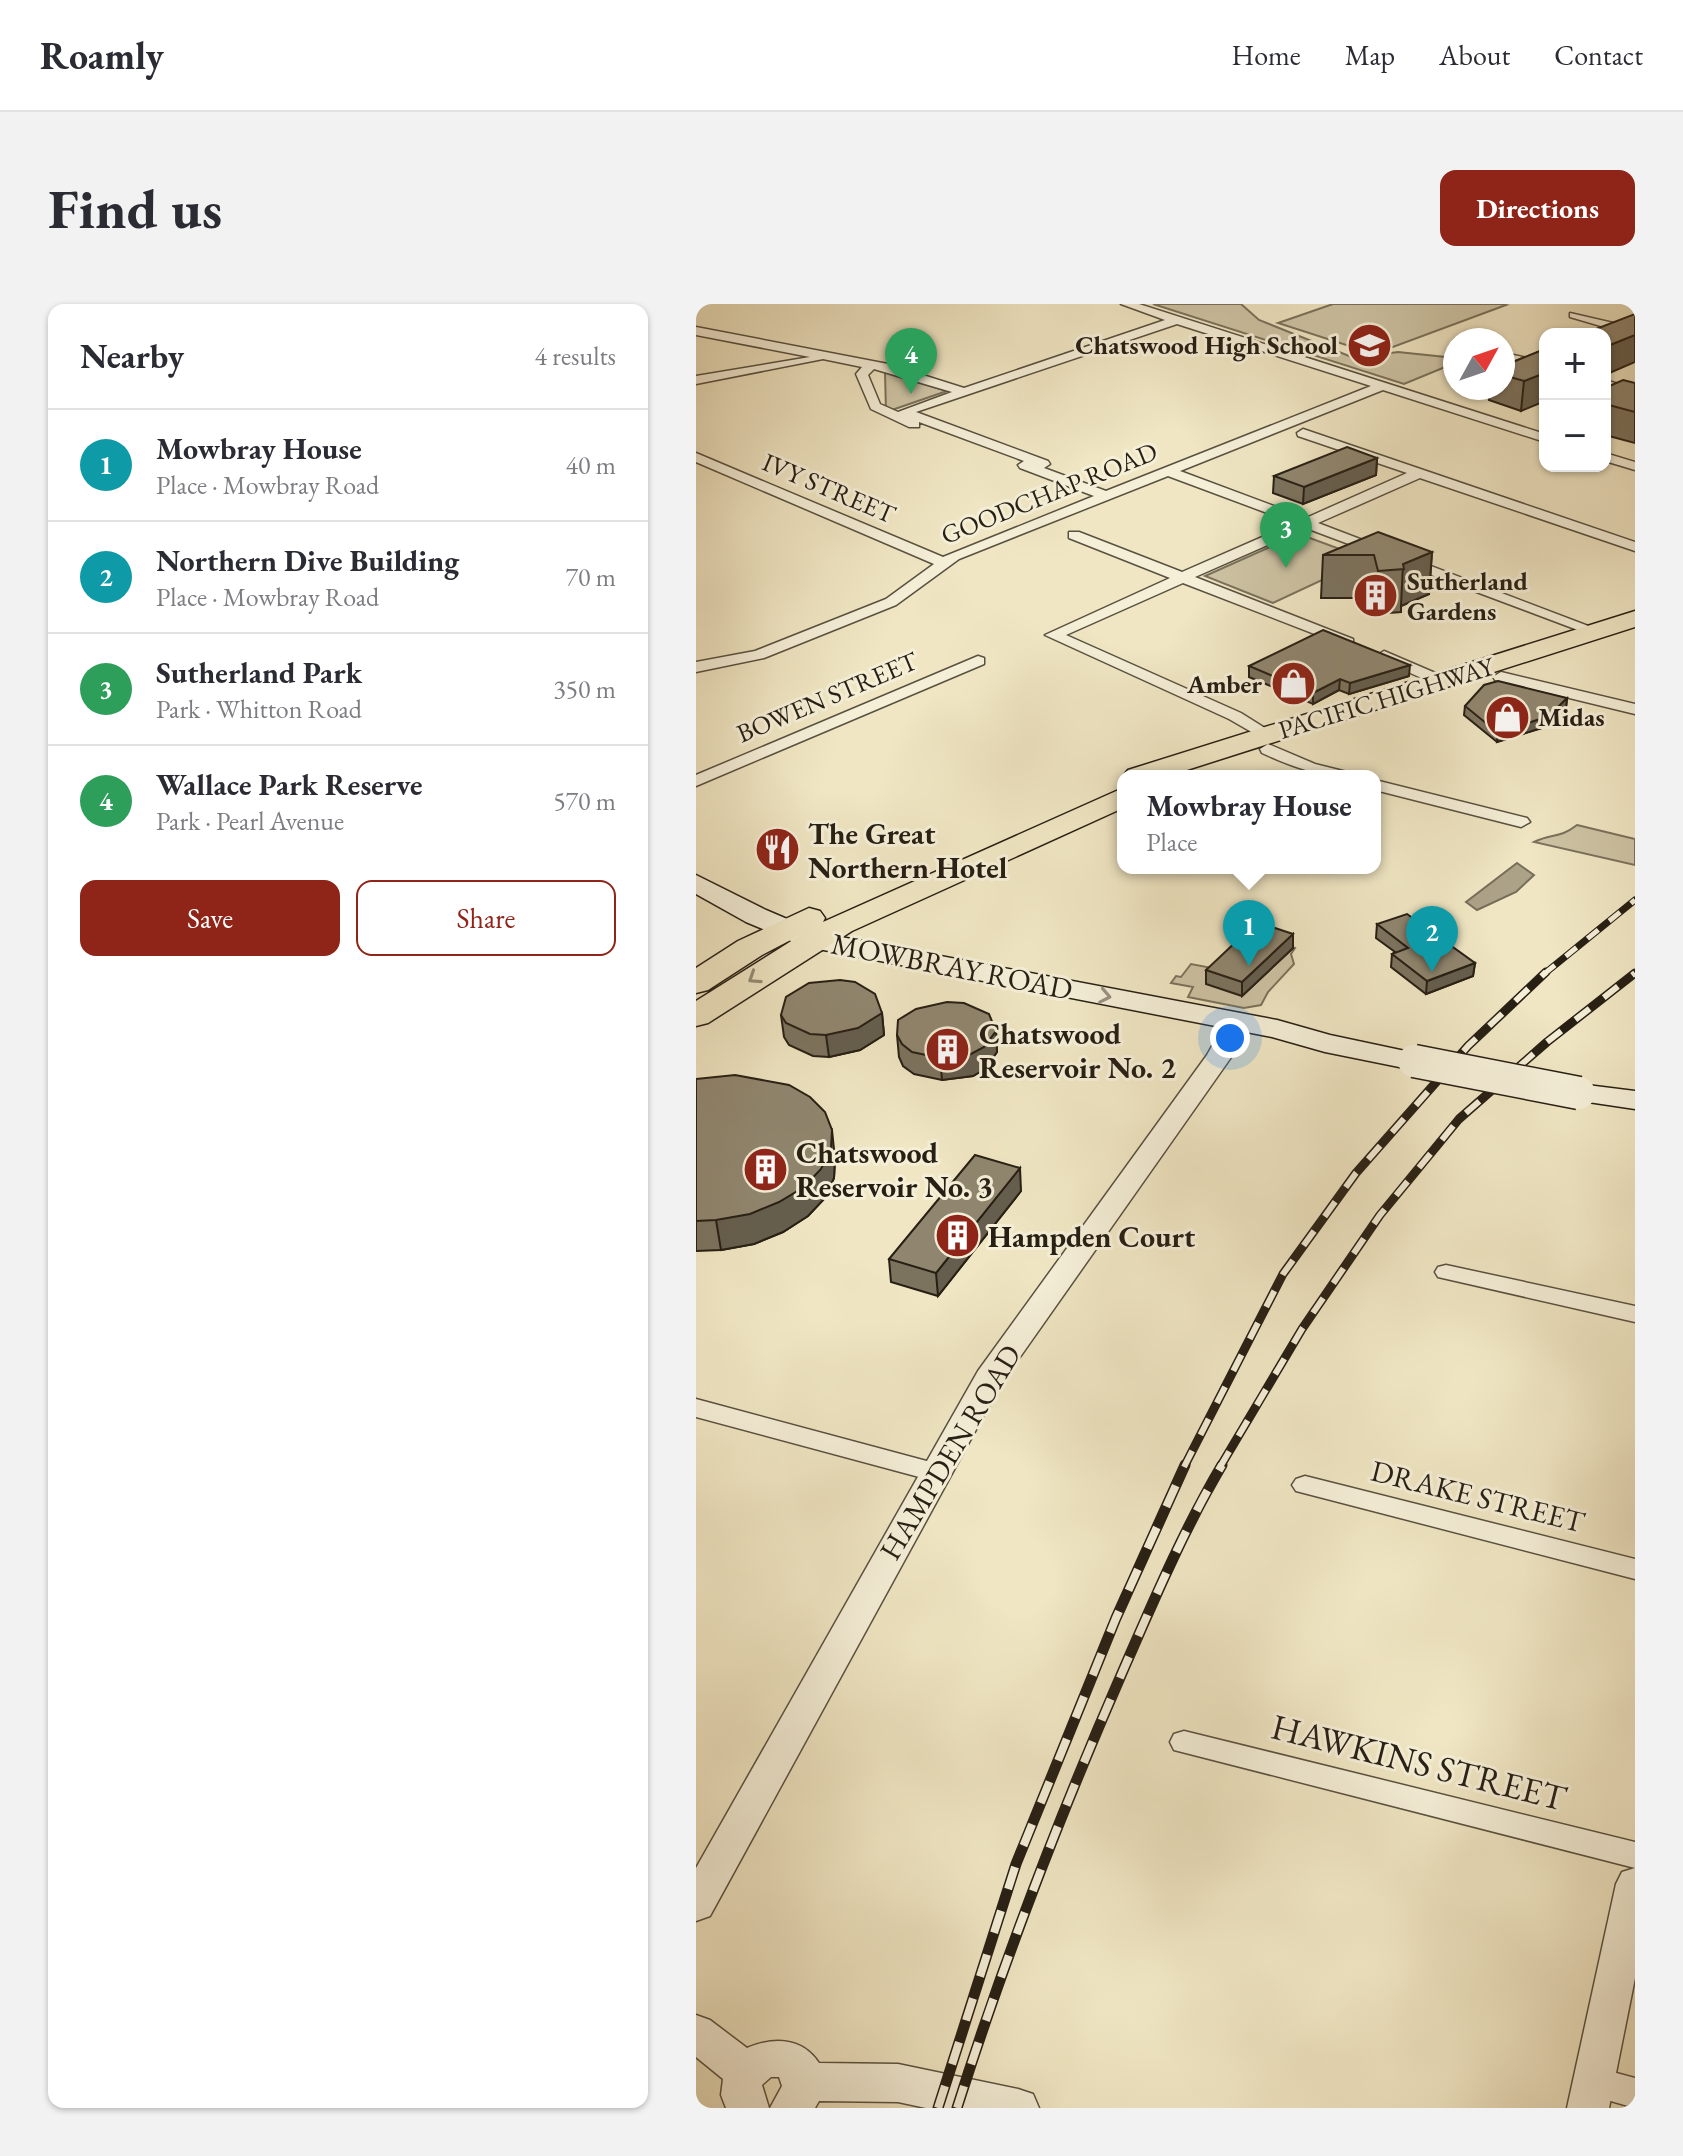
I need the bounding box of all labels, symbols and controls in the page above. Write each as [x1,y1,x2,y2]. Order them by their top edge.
text: Roamly [40,31,164,80]
text: Home [1231,37,1301,73]
text: Map [1345,37,1395,73]
text: About [1439,37,1510,73]
text: Contact [1554,37,1643,73]
button: Directions [1440,170,1635,246]
text: Find us [48,172,222,245]
school or university icon: Chatswood High School [1345,321,1393,369]
pin: 4 [885,328,937,394]
place label: Chatswood High School [1075,328,1338,362]
north arrow [1443,328,1515,400]
map controls [1539,328,1611,472]
button: + [1539,328,1611,400]
text: Nearby [80,334,184,378]
text: 4 results [535,339,616,373]
button: − [1539,400,1611,472]
text: Mowbray House [156,429,362,468]
street label: GOODCHAP ROAD [936,434,1162,552]
street label: IVY STREET [757,445,901,531]
text: 1 [99,448,113,482]
text: 40 m [566,448,616,482]
text: Place · Mowbray Road [156,468,379,502]
pin: 3 [1260,502,1312,568]
text: Northern Dive Building [156,541,459,580]
text: 2 [99,560,113,594]
text: 70 m [566,560,616,594]
place label: Sutherland Gardens [1407,564,1529,628]
building icon: Sutherland Gardens [1352,572,1400,620]
text: Place · Mowbray Road [156,580,379,614]
street label: BOWEN STREET [731,643,923,750]
street label: PACIFIC HIGHWAY [1274,648,1500,747]
text: Sutherland Park [156,653,362,692]
shop icon: Amber [1269,660,1317,708]
place label: Amber [1186,667,1262,701]
text: 3 [99,672,113,706]
text: 350 m [553,672,616,706]
text: Park · Whitton Road [156,692,362,726]
shop icon: Midas [1483,693,1531,741]
place label: Midas [1538,700,1605,734]
text: Wallace Park Reserve [156,765,423,804]
popup [1117,770,1381,874]
text: 4 [99,784,113,818]
text: 570 m [553,784,616,818]
text: Mowbray House [1146,786,1352,825]
text: Park · Pearl Avenue [156,804,344,838]
place label: The Great Northern Hotel [808,814,1008,887]
text: Place [1146,825,1197,859]
restaurant icon: The Great Northern Hotel [753,826,801,874]
button: Save [80,880,340,956]
button: Share [356,880,616,956]
pin: 1 [1223,900,1275,966]
pin: 2 [1406,906,1458,972]
street label: MOWBRAY ROAD [828,923,1076,1009]
one-way arrow [749,969,763,984]
one-way arrow [1098,986,1112,1003]
place label: Chatswood Reservoir No. 2 [979,1014,1176,1087]
your location [1210,1018,1250,1058]
building icon: Chatswood Reservoir No. 2 [924,1026,972,1074]
place label: Chatswood Reservoir No. 3 [796,1133,993,1206]
building icon: Chatswood Reservoir No. 3 [741,1145,789,1193]
building icon: Hampden Court [933,1212,981,1260]
place label: Hampden Court [988,1217,1196,1256]
street label: HAMPDEN ROAD [870,1337,1030,1567]
street label: DRAKE STREET [1367,1451,1590,1542]
street label: HAWKINS STREET [1267,1703,1572,1822]

